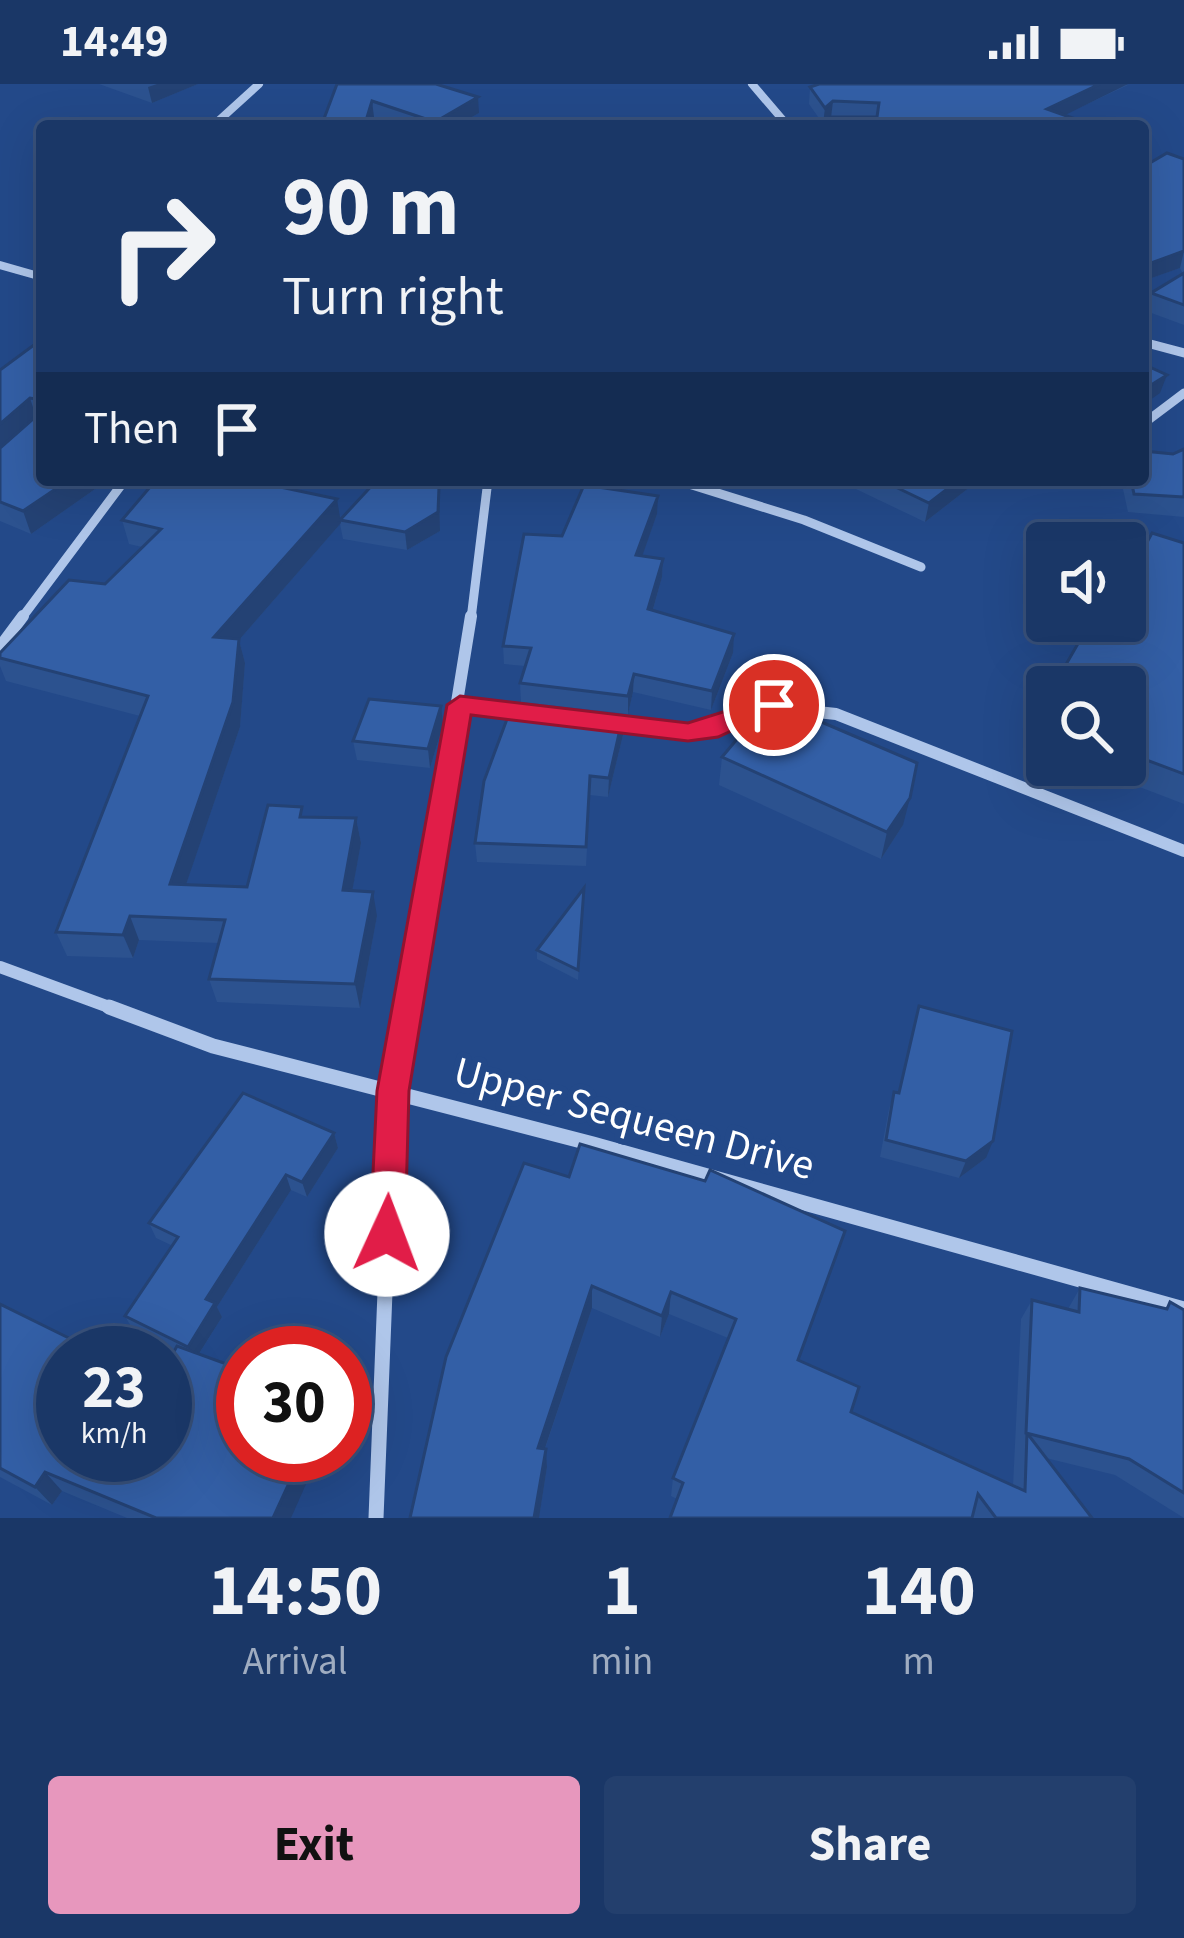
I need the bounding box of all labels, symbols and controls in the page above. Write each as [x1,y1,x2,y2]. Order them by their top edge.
text: 14:49 [60,10,169,74]
text: 90 m [282,148,460,268]
icon: right [84,168,240,324]
text: Turn right [282,259,504,336]
icon: arrive [204,396,270,462]
text: Then [84,397,180,461]
map controls [1026,522,1146,786]
button: sound [1026,522,1146,642]
pin [723,654,825,756]
button: search [1026,666,1146,786]
icon: arrive [741,672,807,738]
street label: Upper Sequeen Drive [447,1042,821,1196]
position arrow [324,1171,450,1297]
speed limit sign: 30 [216,1326,372,1482]
text: 23 [82,1346,146,1431]
text: km/h [81,1412,147,1455]
text: 14:50 [208,1540,382,1643]
text: 1 [603,1540,641,1643]
text: 140 [862,1540,976,1643]
text: Arrival [243,1634,348,1690]
text: min [590,1634,653,1690]
text: m [903,1634,935,1690]
button: Exit [48,1776,580,1914]
button: Share [604,1776,1136,1914]

